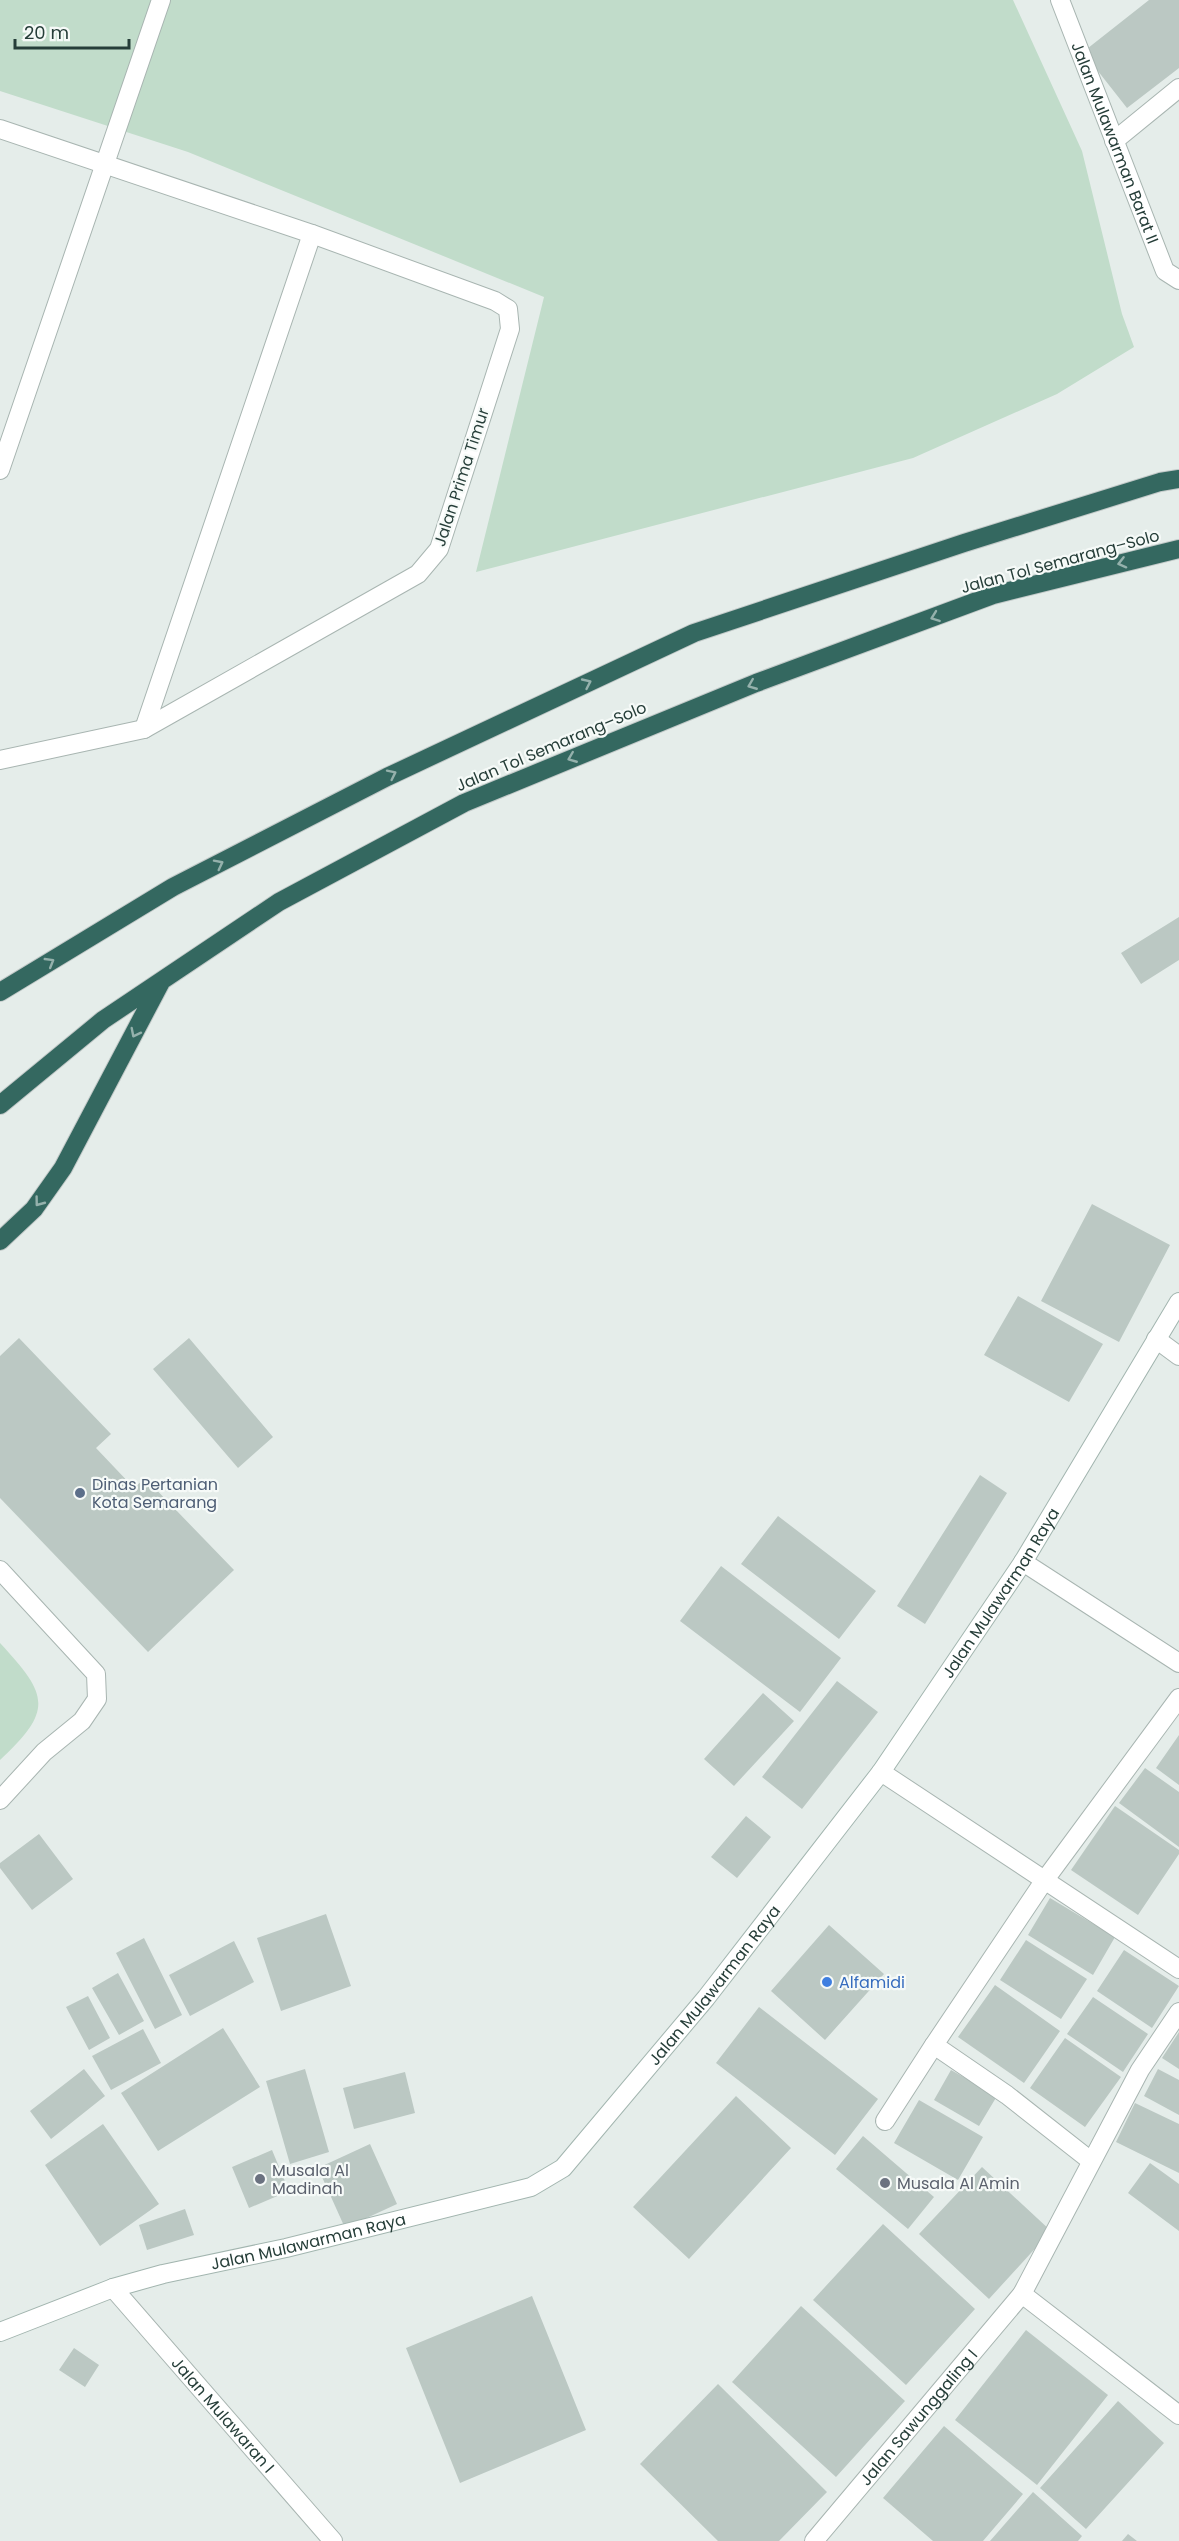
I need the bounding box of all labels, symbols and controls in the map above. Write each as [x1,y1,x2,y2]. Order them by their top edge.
scale bar [15,12,129,50]
text: 20 m [24,20,69,45]
street label: Jalan Mulawarman Barat II [1065,39,1164,247]
street label: Jalan Prima Timur [428,405,495,549]
street label: Jalan Tol Semarang–Solo [958,524,1162,599]
one-way arrow [1117,556,1127,569]
one-way arrow [930,609,941,622]
one-way arrow [747,677,758,690]
one-way arrow [581,678,592,690]
street label: Jalan Tol Semarang–Solo [452,696,650,797]
one-way arrow [567,751,578,763]
one-way arrow [385,770,396,782]
one-way arrow [212,860,223,871]
one-way arrow [44,957,54,969]
one-way arrow [131,1026,142,1037]
one-way arrow [35,1195,46,1206]
place label: Dinas Pertanian Kota Semarang [92,1473,218,1514]
marker: Dinas Pertanian Kota Semarang [73,1486,87,1500]
street label: Jalan Mulawarman Raya [937,1503,1065,1683]
street label: Jalan Mulawarman Raya [643,1900,786,2070]
place label: Alfamidi [839,1971,905,1994]
marker: Alfamidi [820,1975,834,1989]
place label: Musala Al Madinah [272,2159,349,2200]
marker: Musala Al Madinah [253,2172,267,2186]
place label: Musala Al Amin [897,2172,1020,2195]
marker: Musala Al Amin [878,2176,892,2190]
street label: Jalan Mulawarman Raya [209,2208,408,2276]
street label: Jalan Sawunggaling I [855,2344,983,2491]
street label: Jalan Mulawaran I [166,2352,280,2478]

